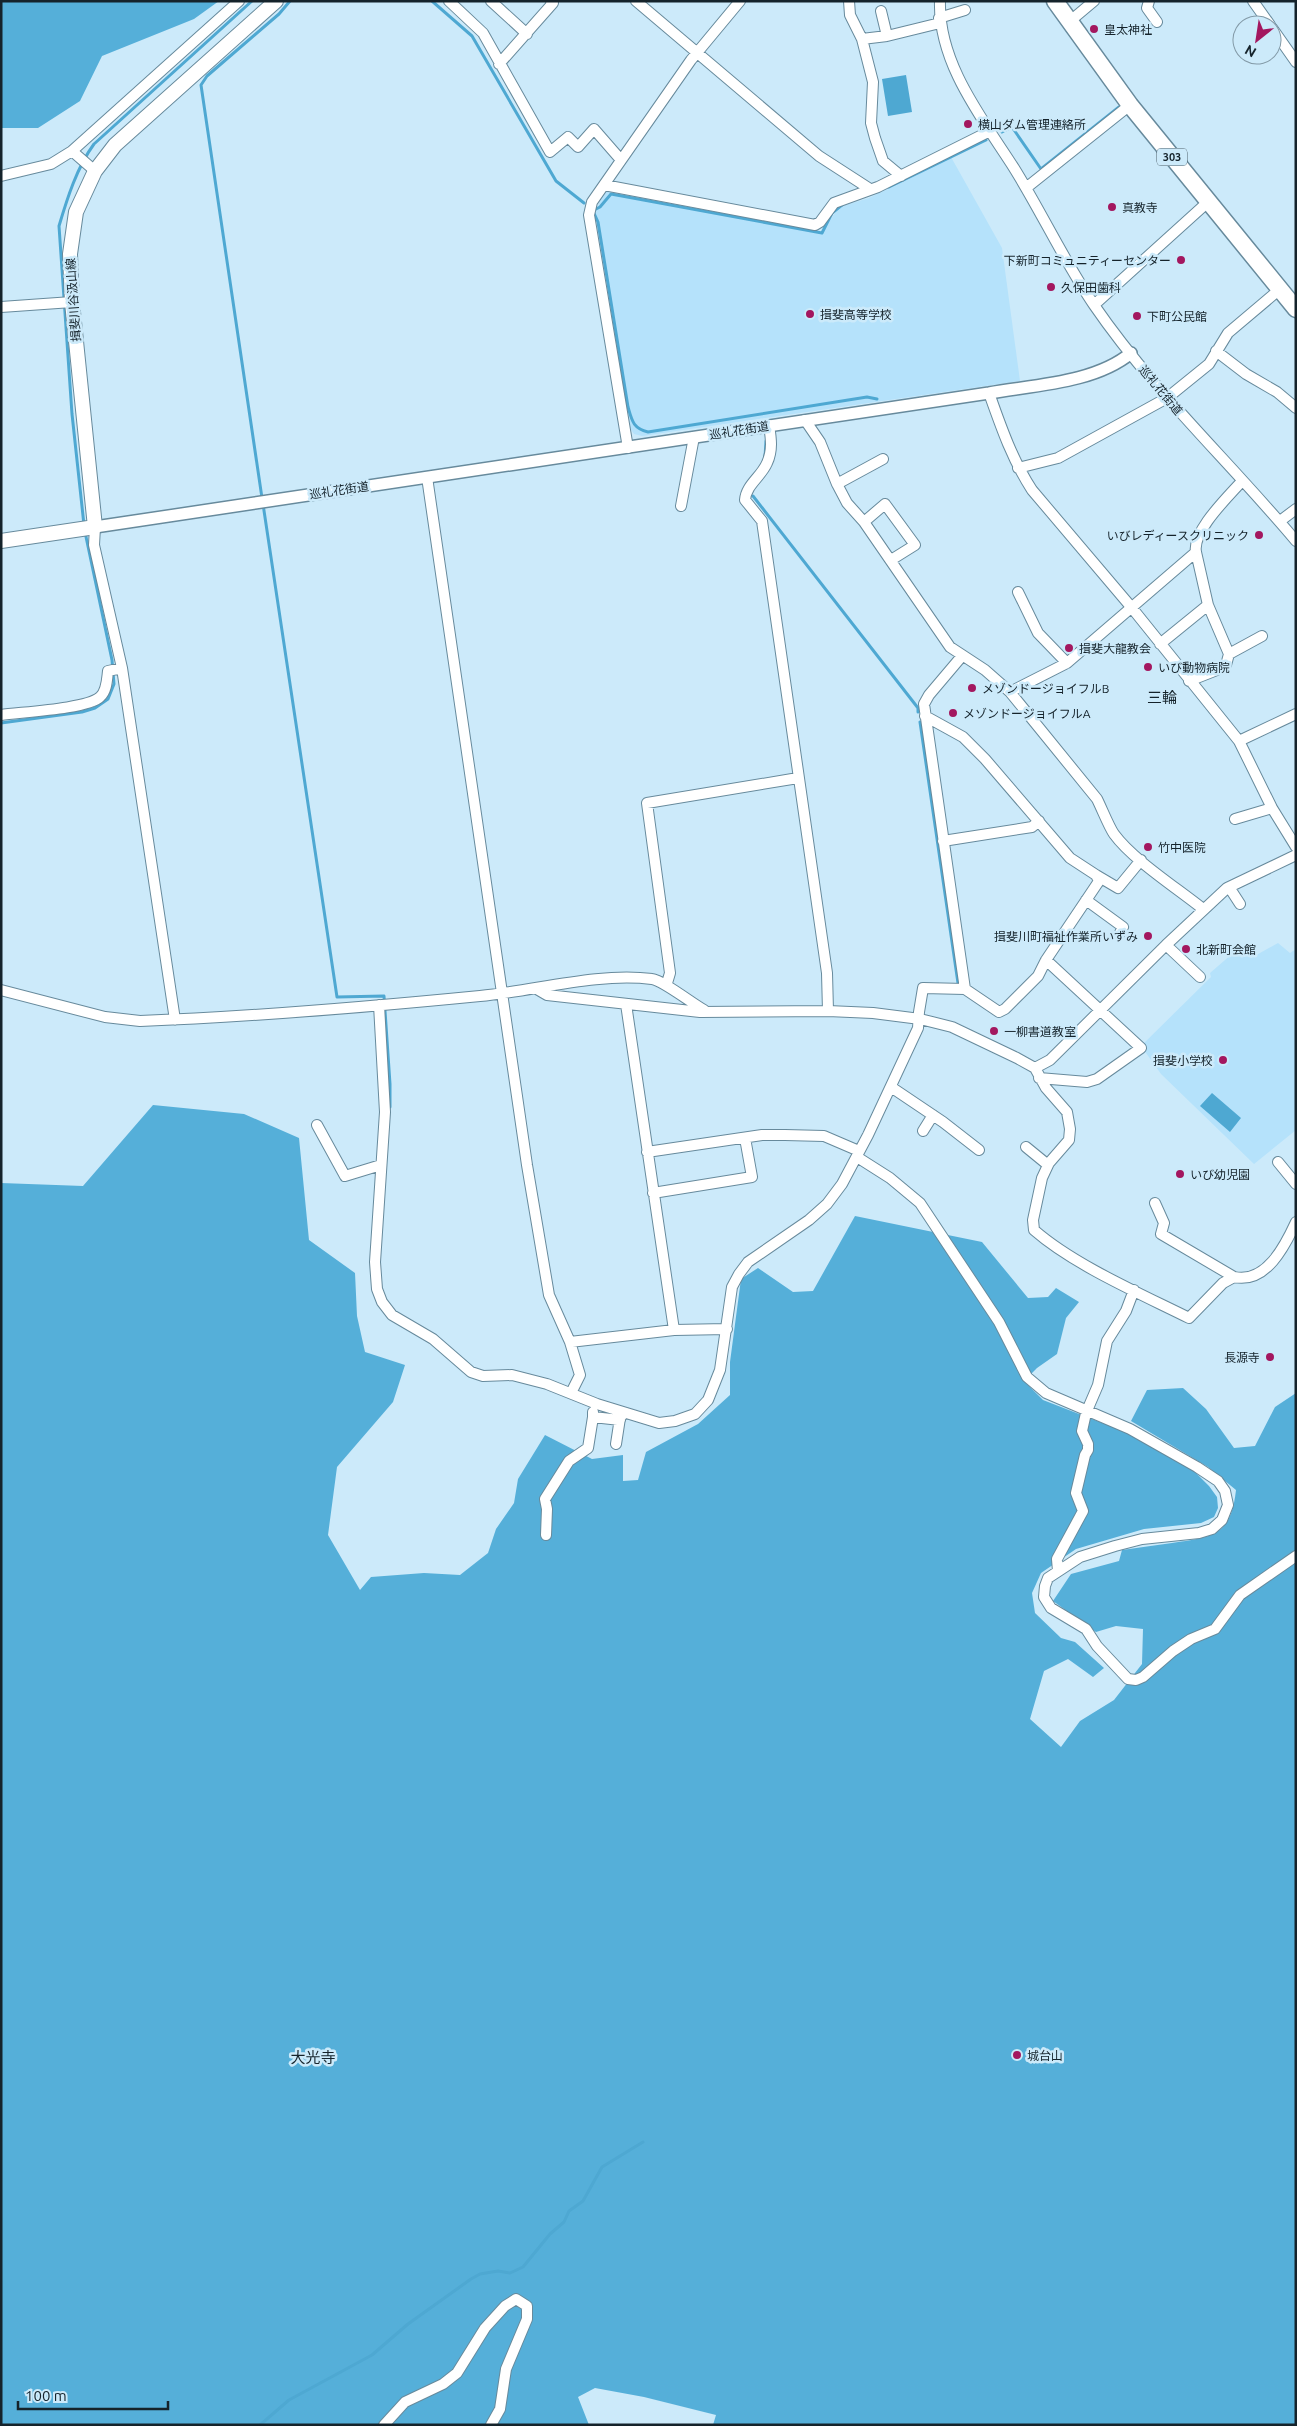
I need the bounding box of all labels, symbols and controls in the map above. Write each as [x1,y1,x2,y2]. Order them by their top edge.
north arrow [1232,15,1282,65]
marker: 皇太神社 [1088,23,1100,35]
place label: 皇太神社 [1104,23,1152,36]
text: N [1242,42,1259,61]
marker: 横山ダム管理連絡所 [962,118,974,130]
place label: 横山ダム管理連絡所 [978,118,1086,131]
road number: 303 [1157,148,1187,166]
marker: 真教寺 [1106,201,1118,213]
place label: 真教寺 [1122,201,1158,214]
place label: 下新町コミュニティーセンター [1004,254,1171,267]
marker: 下新町コミュニティーセンター [1175,254,1187,266]
street label: 揖斐川谷汲山線 [64,258,82,342]
marker: 久保田歯科 [1045,281,1057,293]
place label: 久保田歯科 [1061,281,1121,294]
marker: 揖斐高等学校 [804,308,816,320]
place label: 揖斐高等学校 [820,308,892,321]
marker: 下町公民館 [1131,310,1143,322]
place label: 下町公民館 [1147,310,1207,323]
street label: 巡礼花街道 [1137,363,1185,417]
street label: 巡礼花街道 [708,419,770,441]
street label: 巡礼花街道 [308,479,370,501]
place label: いびレディースクリニック [1106,529,1249,542]
marker: いびレディースクリニック [1253,529,1265,541]
marker: 揖斐大龍教会 [1063,642,1075,654]
place label: 揖斐大龍教会 [1079,642,1151,655]
marker: いび動物病院 [1142,661,1154,673]
place label: いび動物病院 [1158,661,1230,674]
marker: メゾンドージョイフルB [966,682,978,694]
place label: メゾンドージョイフルB [982,682,1109,695]
district label: 三輪 [1147,689,1177,706]
marker: メゾンドージョイフルA [947,707,959,719]
place label: メゾンドージョイフルA [963,707,1091,720]
marker: 竹中医院 [1142,841,1154,853]
place label: 竹中医院 [1158,841,1206,854]
place label: 揖斐川町福祉作業所いずみ [994,930,1138,943]
marker: 揖斐川町福祉作業所いずみ [1142,930,1154,942]
marker: 北新町会館 [1180,943,1192,955]
place label: 北新町会館 [1196,943,1256,956]
marker: 一柳書道教室 [988,1025,1000,1037]
place label: 一柳書道教室 [1004,1025,1076,1038]
place label: 揖斐小学校 [1153,1054,1213,1067]
marker: 揖斐小学校 [1217,1054,1229,1066]
marker: いび幼児園 [1174,1168,1186,1180]
place label: いび幼児園 [1190,1168,1250,1181]
place label: 長源寺 [1224,1351,1260,1364]
marker: 長源寺 [1264,1351,1276,1363]
district label: 大光寺 [290,2049,336,2066]
marker: 城台山 [1011,2049,1023,2061]
place label: 城台山 [1027,2049,1063,2062]
scale bar [18,2378,168,2410]
text: 100 m [25,2387,67,2404]

